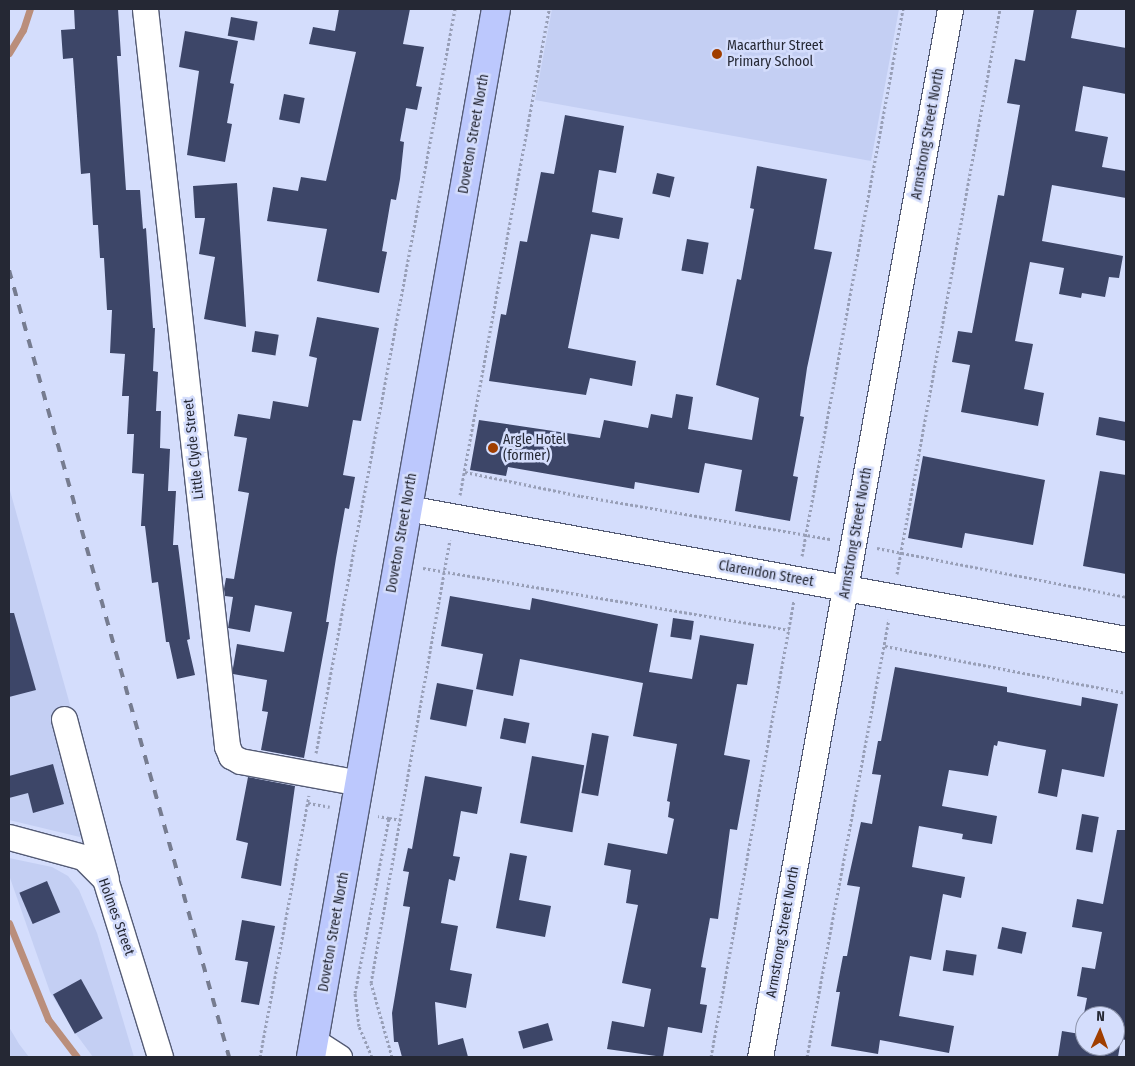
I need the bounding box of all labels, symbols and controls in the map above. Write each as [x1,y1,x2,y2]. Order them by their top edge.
place label: Macarthur Street Primary School [727,38,823,70]
marker: Macarthur Street Primary School [711,48,723,60]
street label: Armstrong Street North [908,67,948,201]
street label: Doveton Street North [455,73,493,195]
street label: Little Clyde Street [180,398,208,500]
place label: Argle Hotel (former) [503,432,566,464]
marker: Argle Hotel (former) [487,442,499,454]
street label: Armstrong Street North [836,466,876,600]
street label: Doveton Street North [383,472,421,594]
street label: Clarendon Street [717,557,815,591]
street label: Armstrong Street North [763,865,803,999]
street label: Doveton Street North [315,871,353,993]
street label: Holmes Street [94,876,138,958]
north arrow [1075,1006,1125,1056]
text: N [1096,1008,1105,1025]

